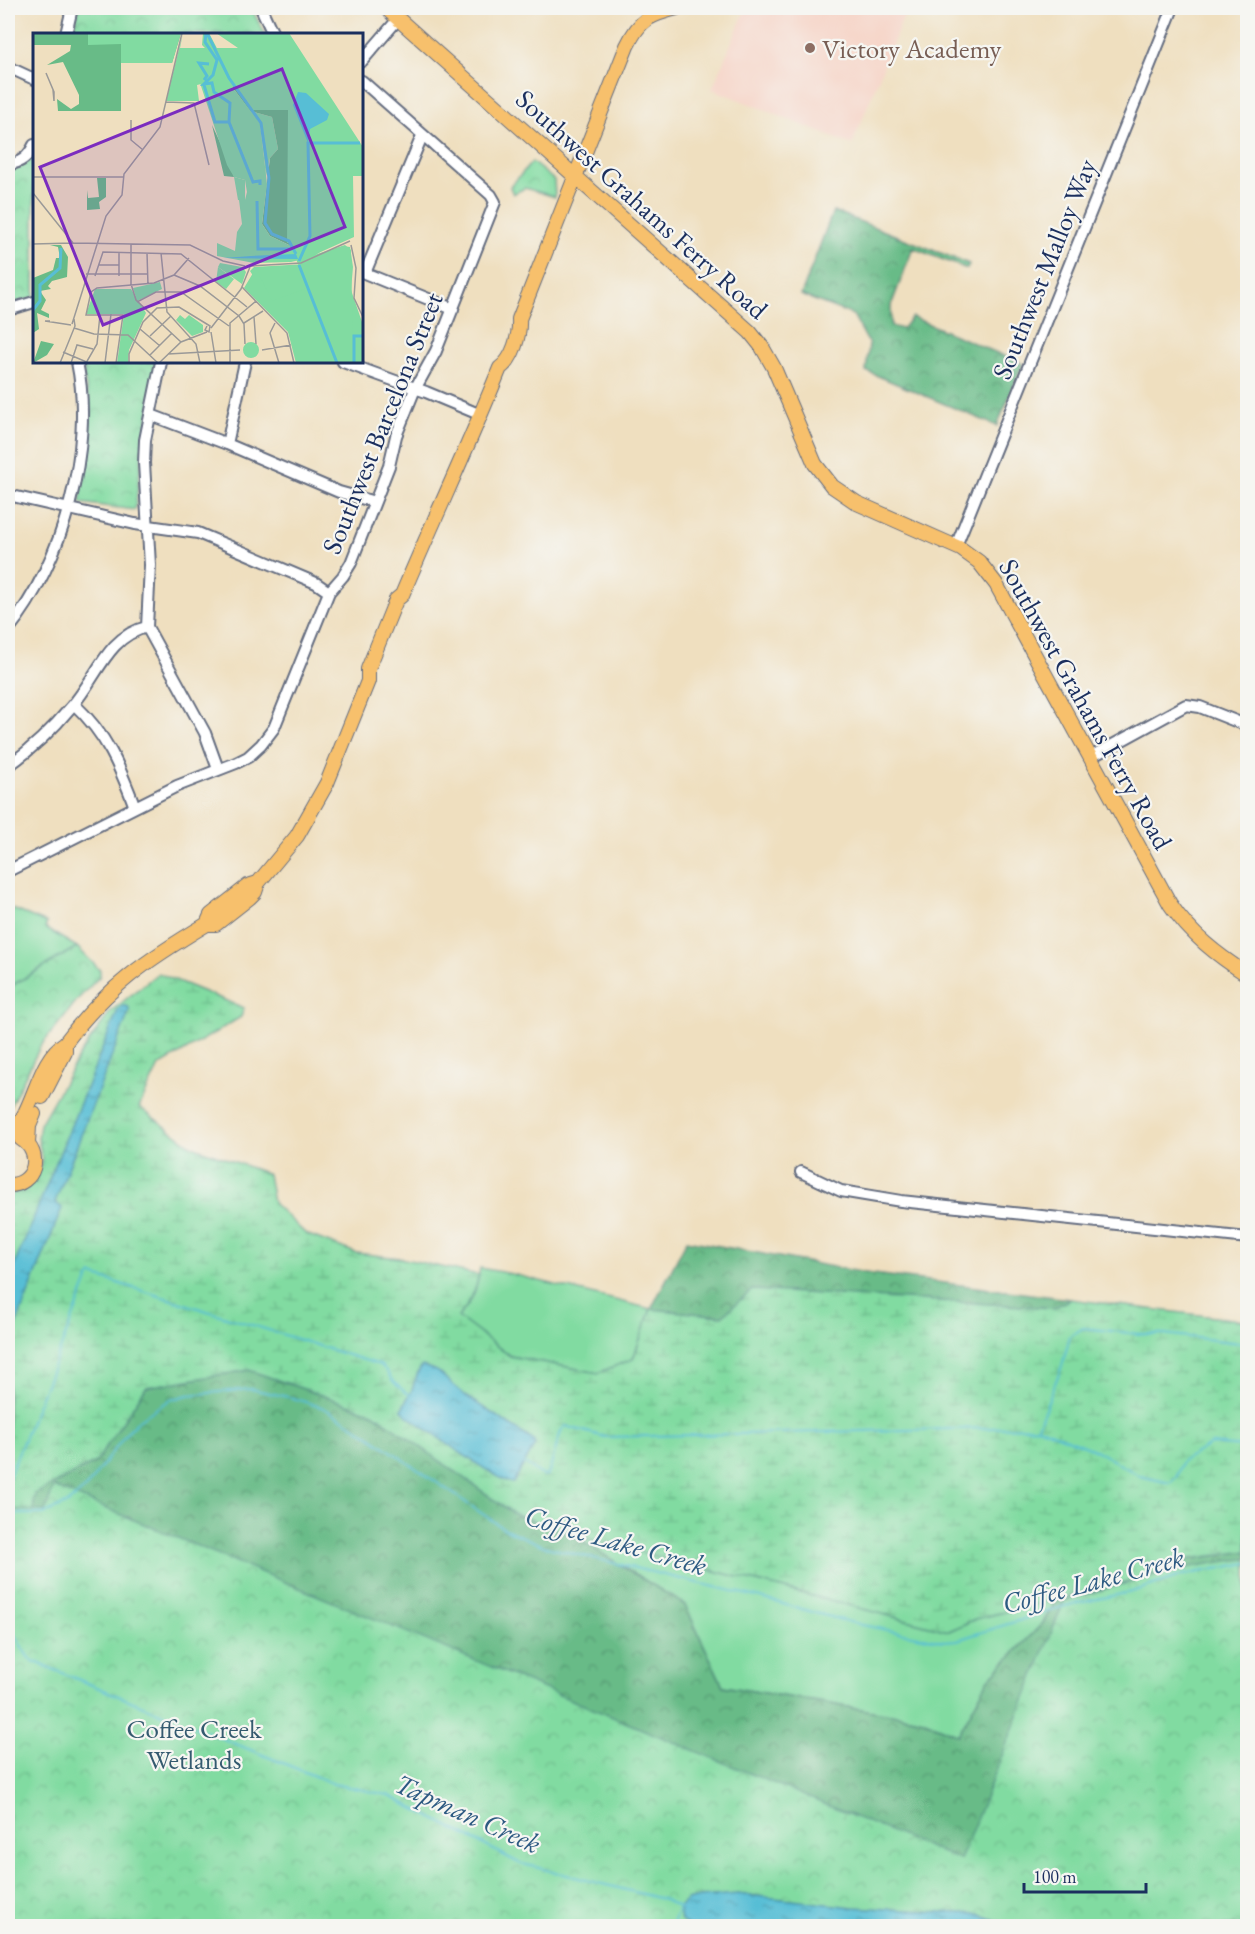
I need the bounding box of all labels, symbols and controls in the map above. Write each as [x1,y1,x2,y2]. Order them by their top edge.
place label: Victory Academy [822,31,1001,66]
inset map [33,33,363,363]
marker: Victory Academy [803,41,817,55]
street label: Southwest Grahams Ferry Road [509,81,776,327]
street label: Southwest Malloy Way [984,154,1104,384]
street label: Southwest Barcelona Street [314,287,451,559]
street label: Southwest Grahams Ferry Road [991,552,1181,856]
water label: Coffee Lake Creek [521,1497,711,1583]
water label: Coffee Lake Creek [998,1538,1188,1622]
park label: Coffee Creek Wetlands [126,1711,262,1777]
water label: Tapman Creek [389,1765,547,1861]
scale bar [1024,1856,1146,1894]
text: 100 m [1033,1865,1077,1888]

